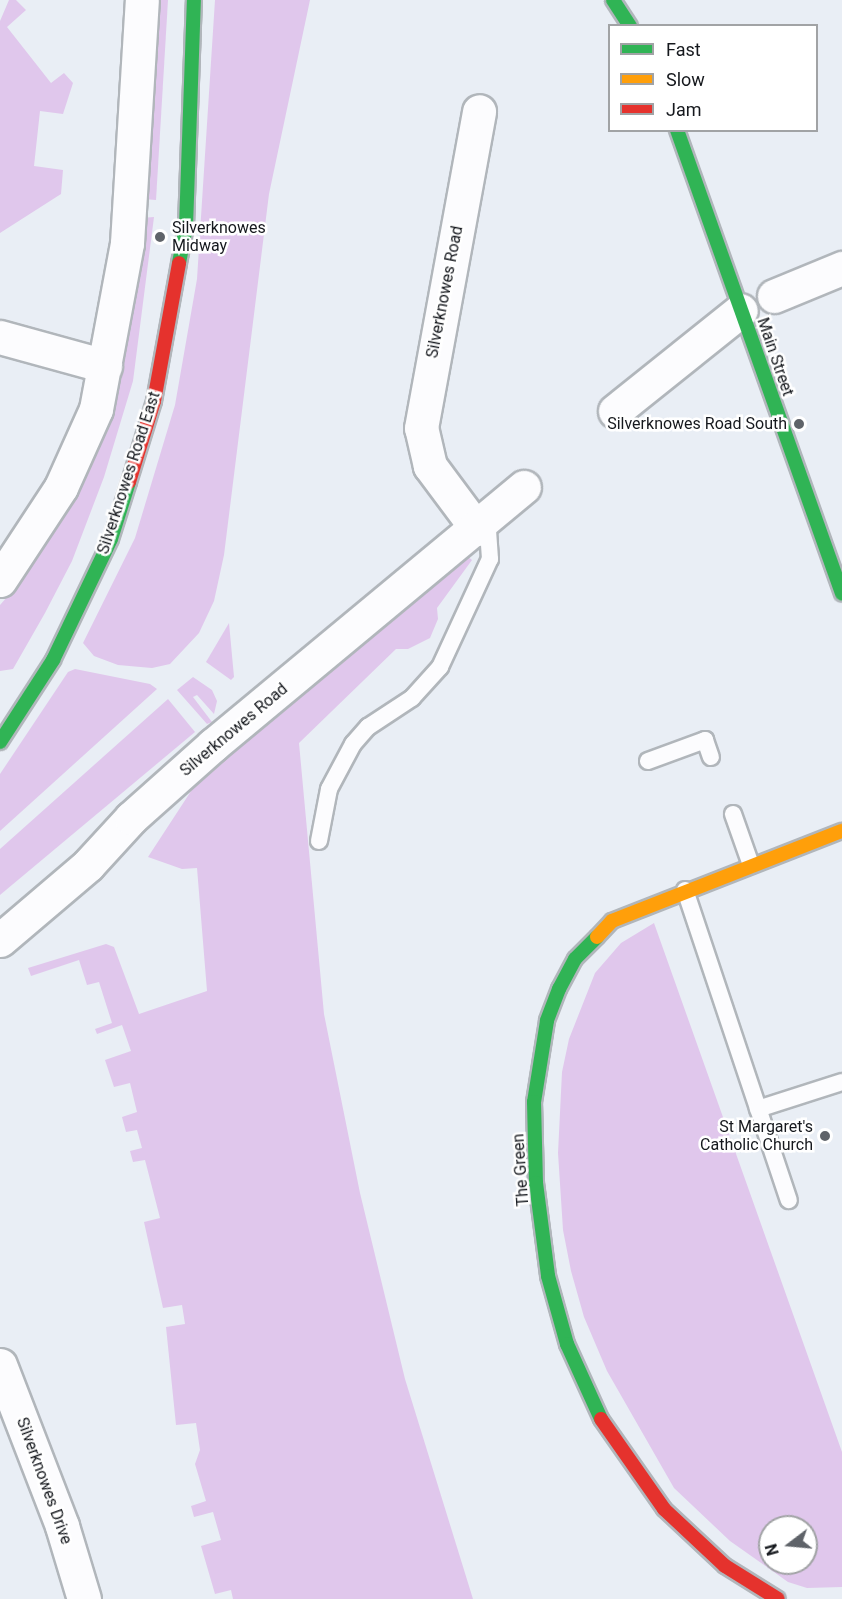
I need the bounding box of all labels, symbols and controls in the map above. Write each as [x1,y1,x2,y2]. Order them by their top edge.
legend [608,24,818,132]
text: Fast [666,39,701,60]
text: Slow [666,69,705,90]
text: Jam [666,99,702,120]
place label: Silverknowes Midway [172,218,266,256]
street label: Silverknowes Road [423,224,467,360]
marker: Silverknowes Midway [153,230,167,244]
street label: Main Street [753,315,797,399]
street label: Silverknowes Road East [94,389,164,557]
place label: Silverknowes Road South [607,414,787,434]
marker: Silverknowes Road South [792,417,806,431]
street label: Silverknowes Road [176,679,292,781]
place label: St Margaret's Catholic Church [700,1117,813,1155]
marker: St Margaret's Catholic Church [818,1129,832,1143]
street label: The Green [509,1133,533,1207]
street label: Silverknowes Drive [12,1415,76,1547]
north arrow [758,1515,818,1575]
text: N [761,1542,783,1558]

